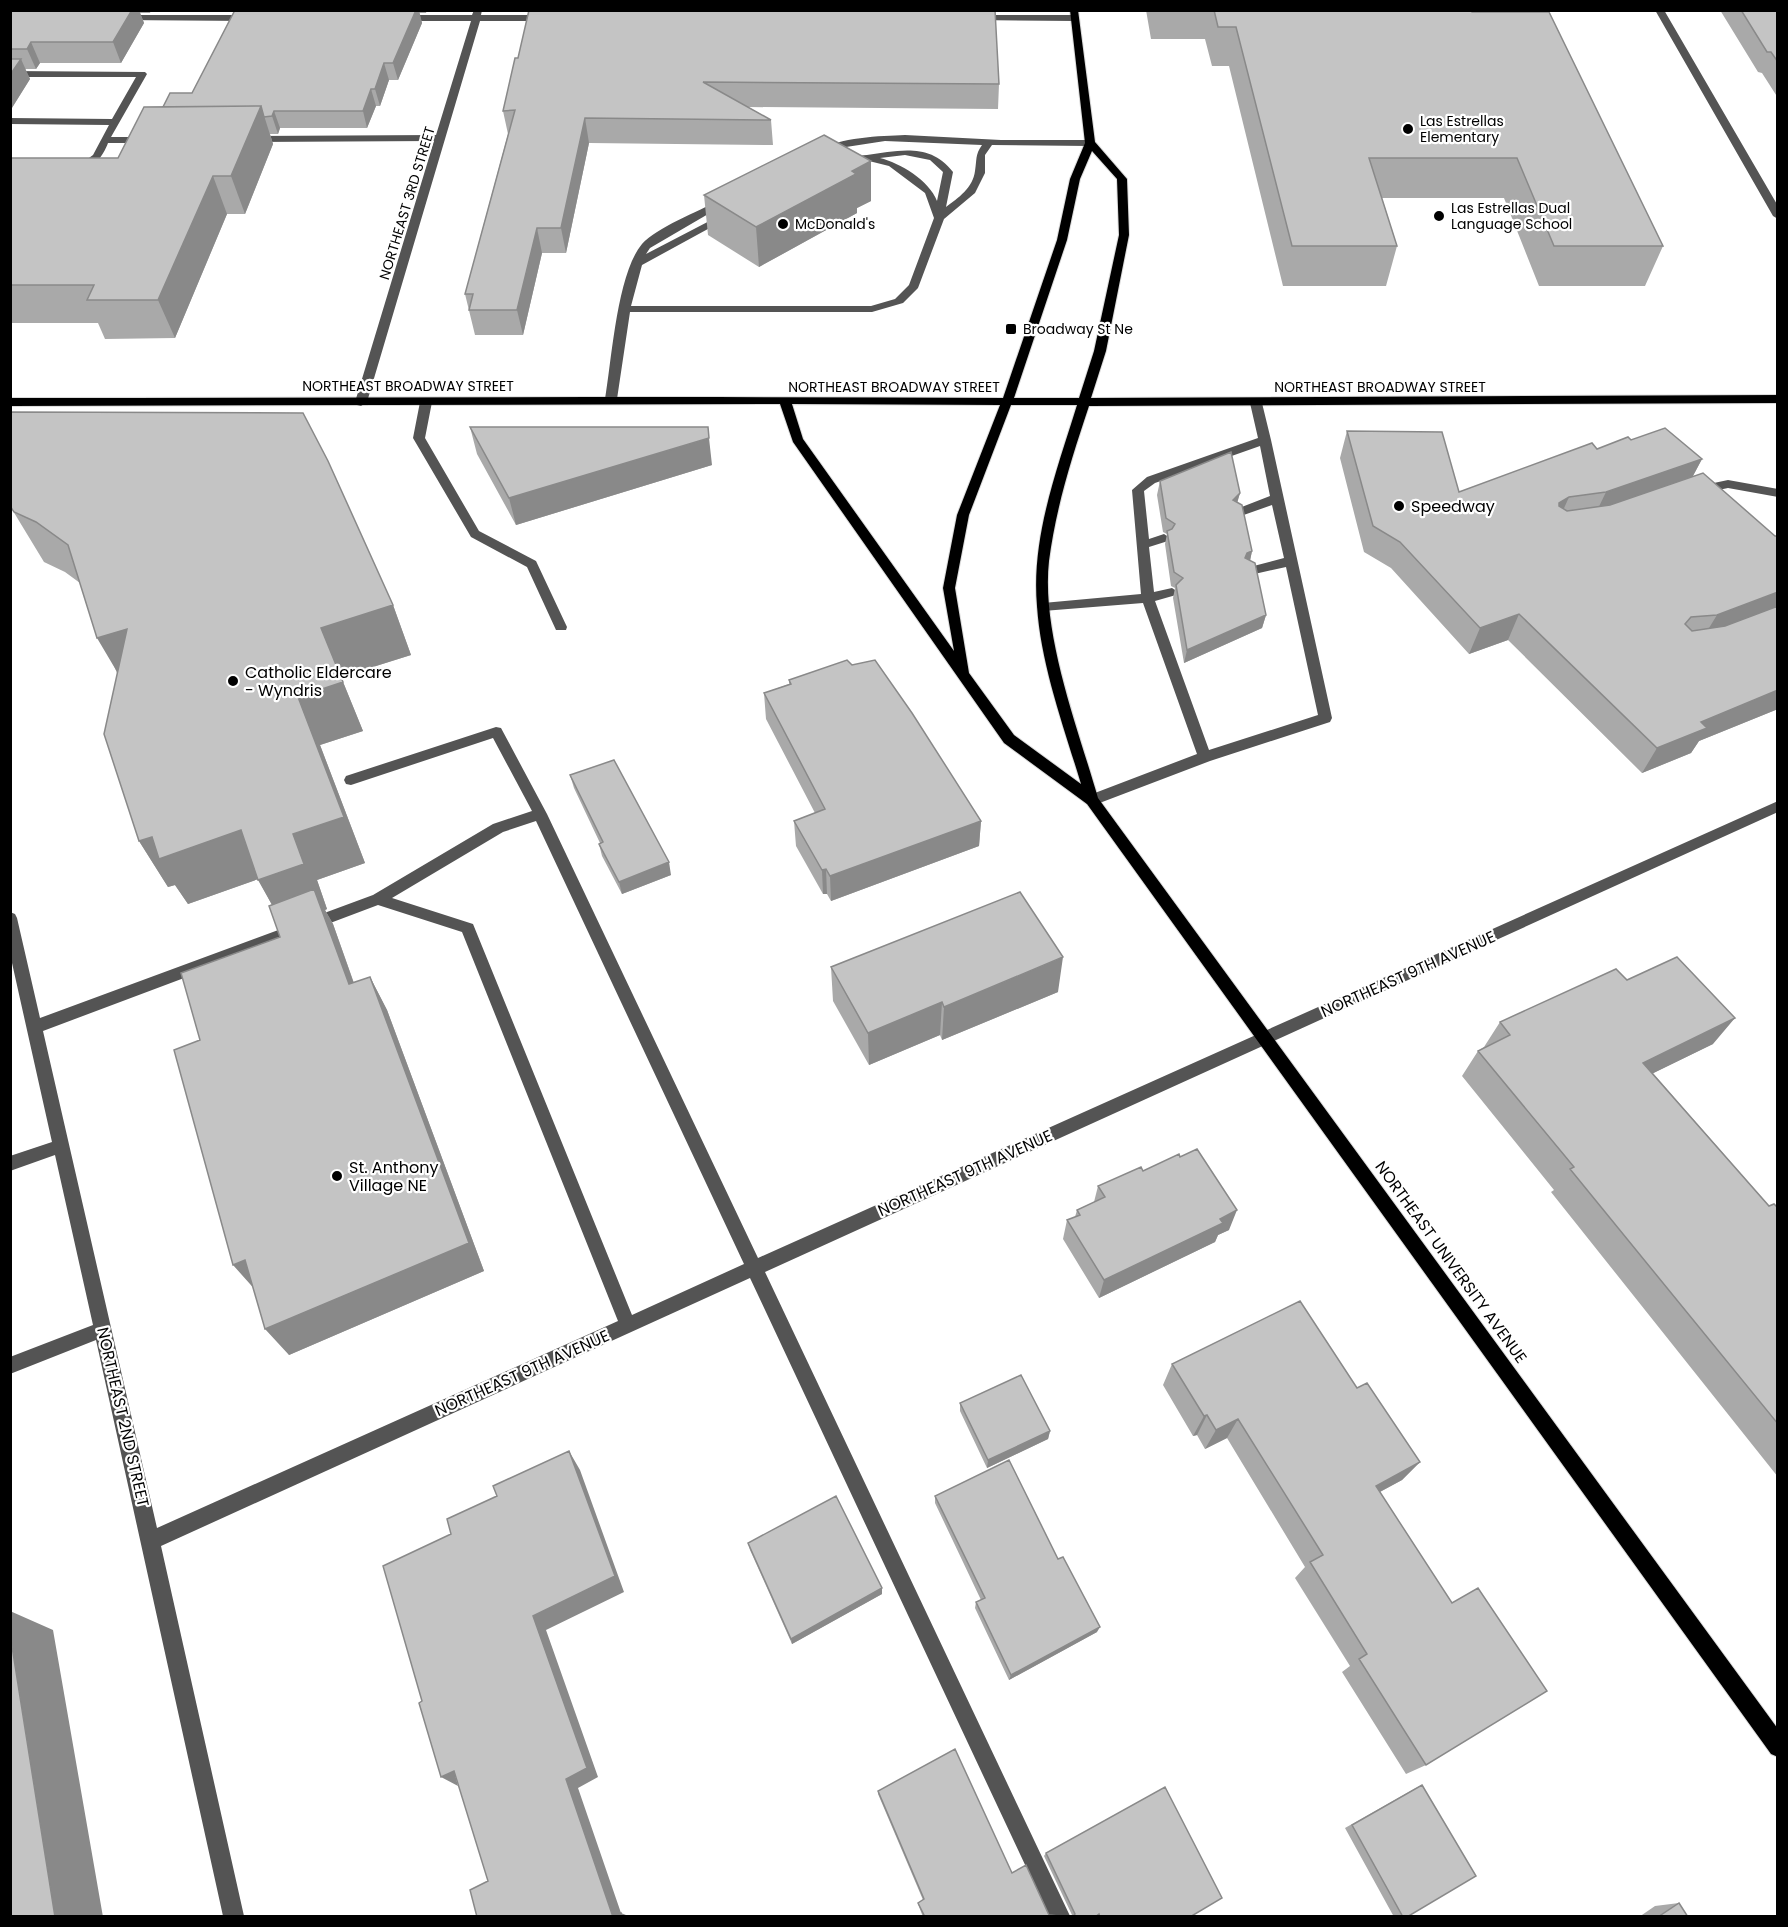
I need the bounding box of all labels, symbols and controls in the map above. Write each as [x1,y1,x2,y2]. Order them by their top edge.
place label: Las Estrellas Elementary [1420,111,1504,147]
marker: Las Estrellas Elementary [1401,122,1415,136]
street label: NORTHEAST 3RD STREET [374,123,440,282]
place label: Las Estrellas Dual Language School [1451,198,1572,234]
marker: Las Estrellas Dual Language School [1432,209,1446,223]
place label: McDonald's [795,214,875,234]
marker: McDonald's [776,217,790,231]
place label: Broadway St Ne [1023,319,1133,339]
marker: Broadway St Ne [1004,322,1018,336]
street label: NORTHEAST BROADWAY STREET [302,376,514,396]
street label: NORTHEAST BROADWAY STREET [788,377,1000,397]
street label: NORTHEAST BROADWAY STREET [1274,377,1486,397]
place label: Speedway [1411,495,1495,518]
marker: Speedway [1392,499,1406,513]
place label: Catholic Eldercare - Wyndris [245,661,392,702]
marker: Catholic Eldercare - Wyndris [226,674,240,688]
street label: NORTHEAST 9TH AVENUE [1317,925,1499,1023]
street label: NORTHEAST 9TH AVENUE [874,1124,1056,1222]
place label: St. Anthony Village NE [349,1156,438,1197]
street label: NORTHEAST UNIVERSITY AVENUE [1370,1156,1532,1368]
marker: St. Anthony Village NE [330,1169,344,1183]
street label: NORTHEAST 9TH AVENUE [431,1324,613,1422]
street label: NORTHEAST 2ND STREET [91,1325,155,1509]

